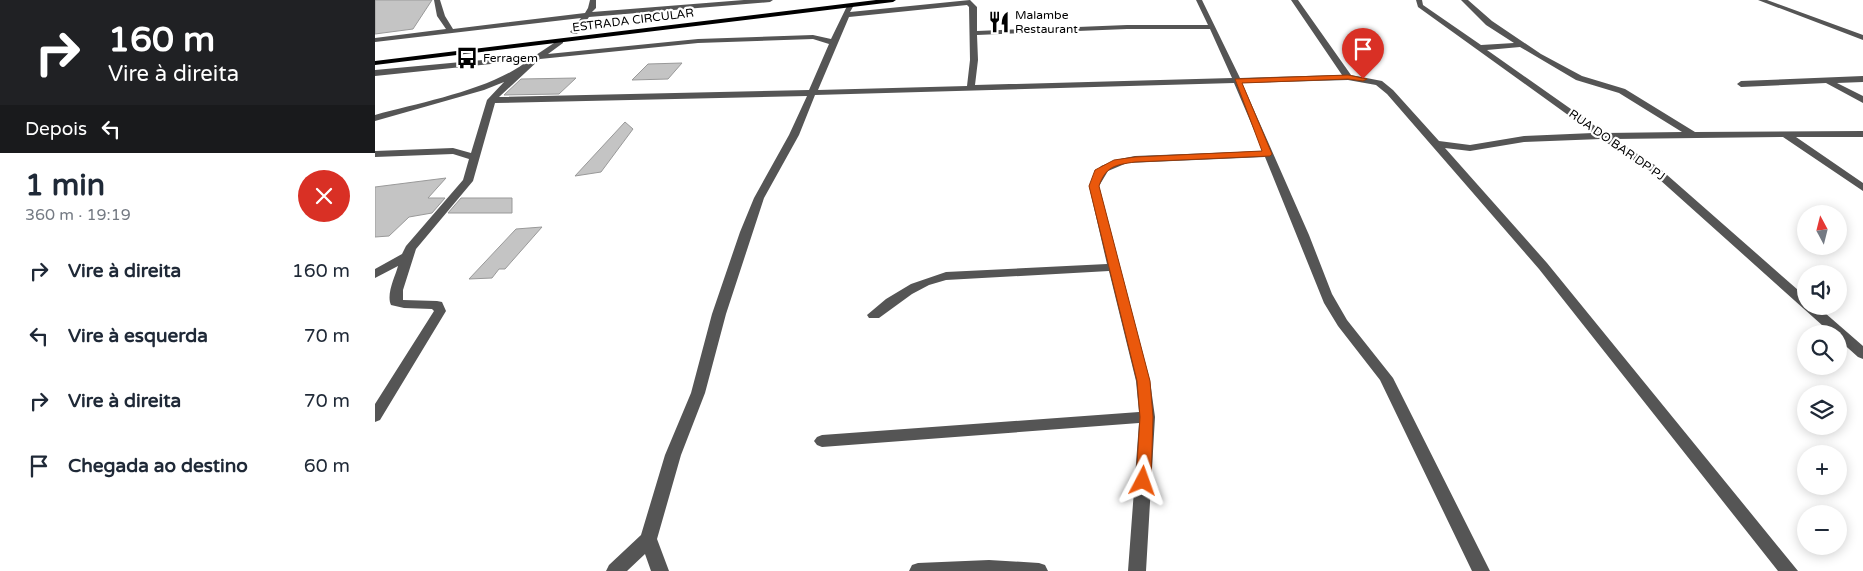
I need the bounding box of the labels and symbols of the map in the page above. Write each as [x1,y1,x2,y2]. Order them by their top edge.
street label: ESTRADA CIRCULAR [571,6,695,34]
place label: Malambe Restaurant [1015,8,1078,36]
restaurant icon: Malambe Restaurant [986,9,1012,35]
pin [1342,28,1384,79]
bus stop icon: Ferragem [454,45,480,71]
place label: Ferragem [483,51,538,65]
street label: RUA DO BAR DP PJ [1566,107,1668,183]
north arrow [1797,205,1847,255]
position arrow [1116,454,1168,506]

